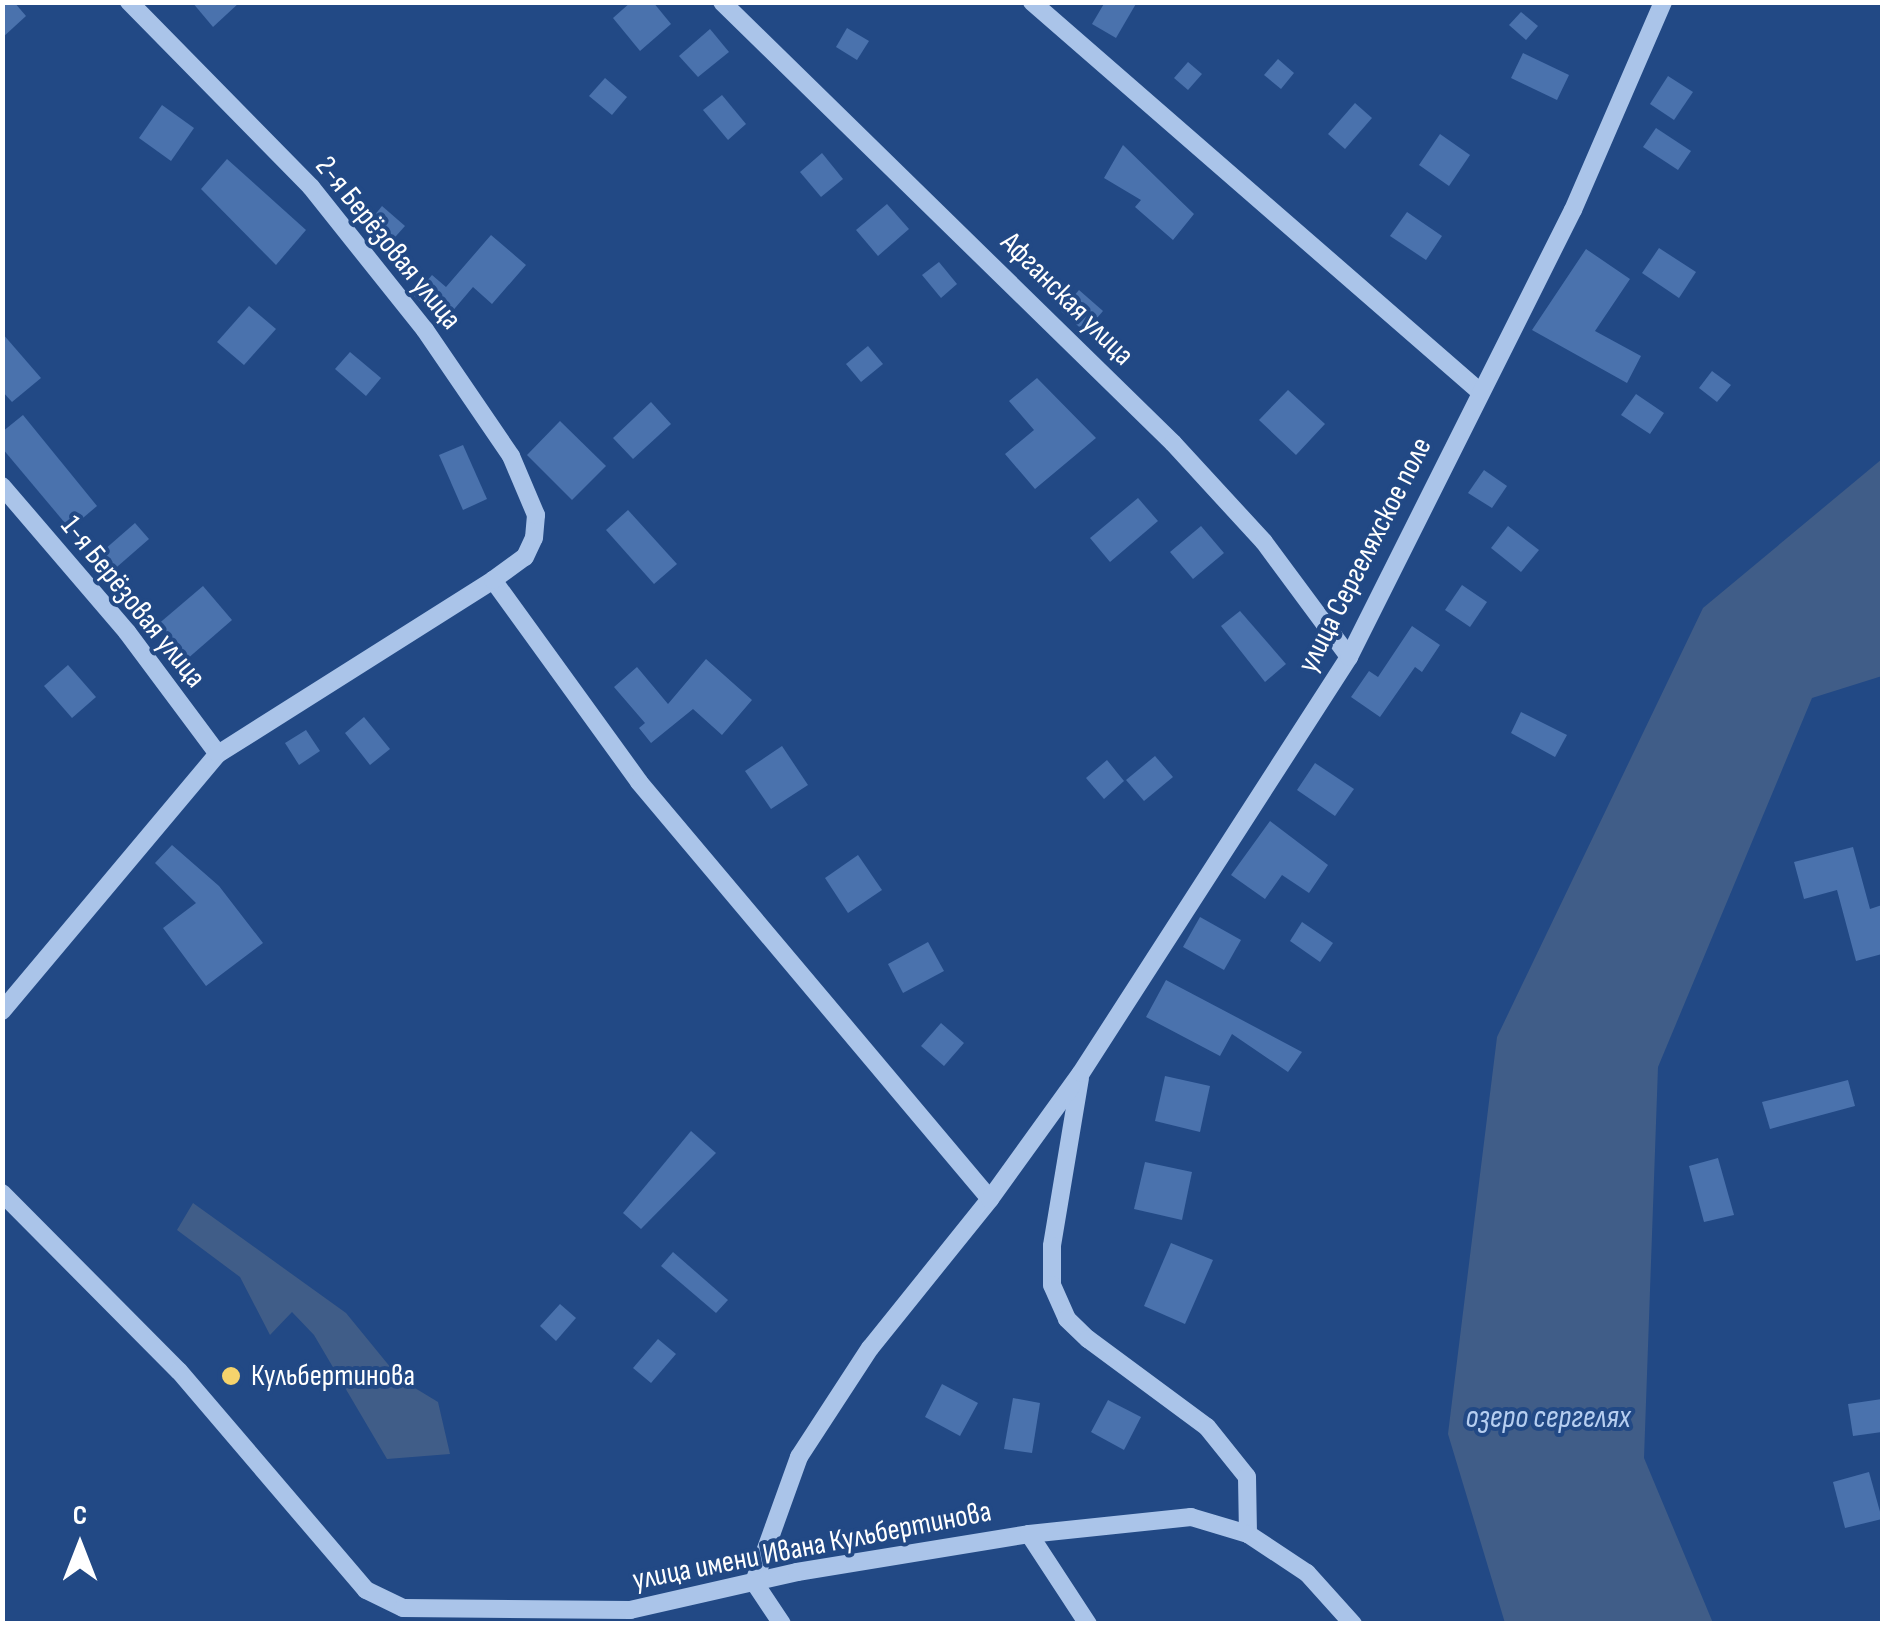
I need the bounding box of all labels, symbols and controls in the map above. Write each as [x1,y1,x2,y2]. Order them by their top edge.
street label: 2-я Берёзовая улица [307,149,469,337]
street label: Афганская улица [993,225,1141,373]
street label: улица Сергеляхское поле [1290,432,1440,678]
street label: 1-я Берёзовая улица [53,509,213,695]
place label: Кульбертинова [251,1358,415,1394]
marker: Кульбертинова [220,1365,242,1387]
water label: озеро сергелях [1466,1399,1630,1437]
street label: улица имени Ивана Кульбертинова [630,1494,994,1598]
north arrow [30,1496,130,1596]
text: С [73,1499,87,1532]

